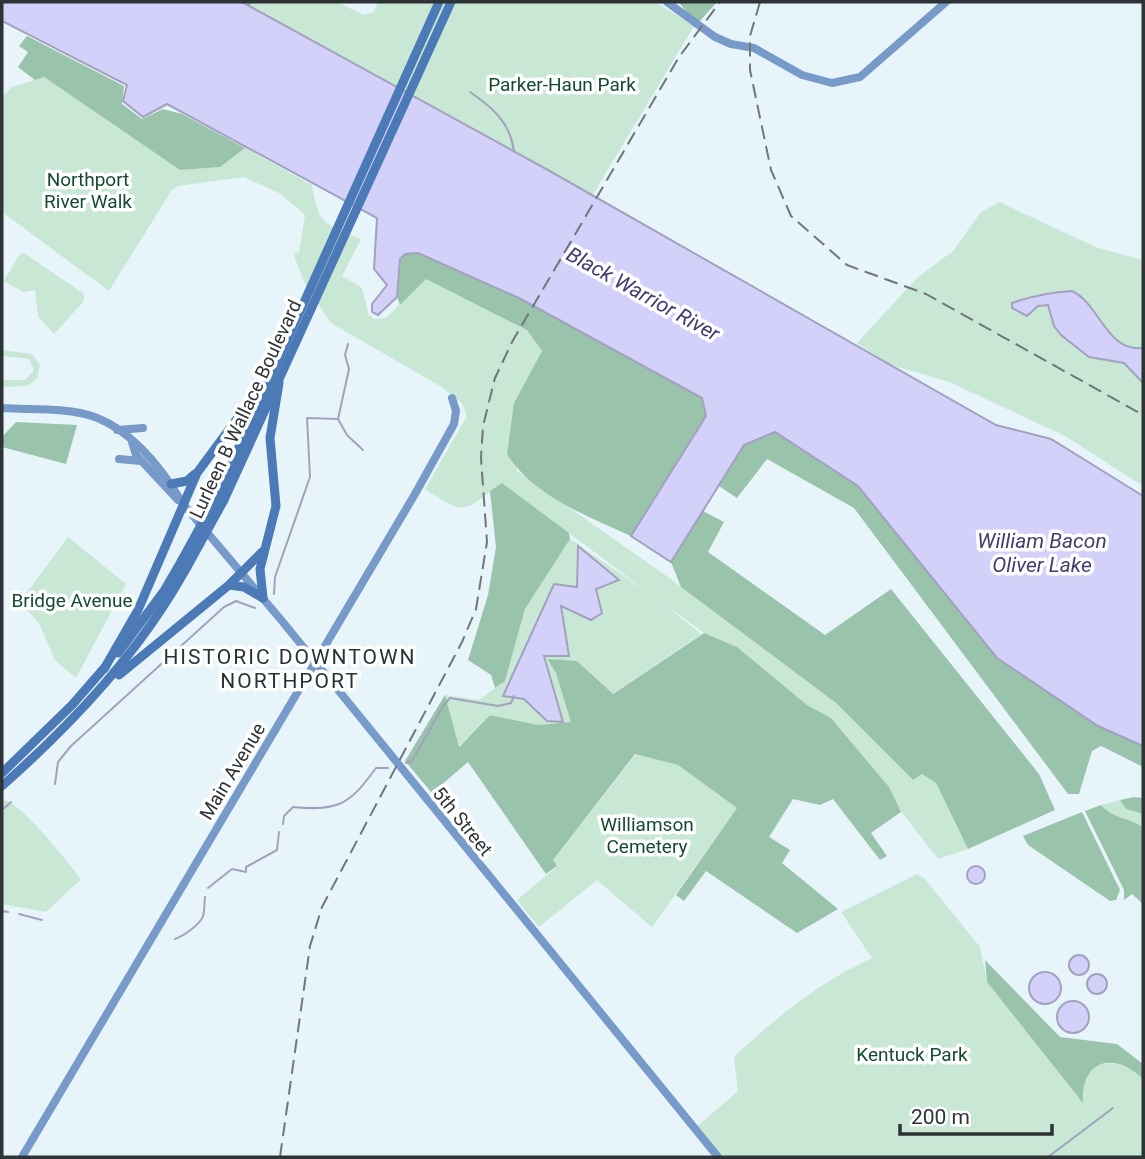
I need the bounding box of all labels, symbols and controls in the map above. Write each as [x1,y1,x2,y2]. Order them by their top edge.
park label: Parker-Haun Park [488,73,636,96]
park label: Northport River Walk [44,168,132,213]
water label: Black Warrior River [562,242,725,346]
street label: Lurleen B Wallace Boulevard [185,296,306,522]
water label: William Bacon Oliver Lake [977,529,1107,577]
park label: Bridge Avenue [11,589,133,612]
district label: HISTORIC DOWNTOWN NORTHPORT [163,645,417,693]
street label: Main Avenue [195,719,270,824]
street label: 5th Street [428,782,497,860]
park label: Williamson Cemetery [600,813,694,858]
park label: Kentuck Park [856,1043,968,1066]
scale bar [900,1092,1052,1136]
text: 200 m [911,1105,970,1129]

